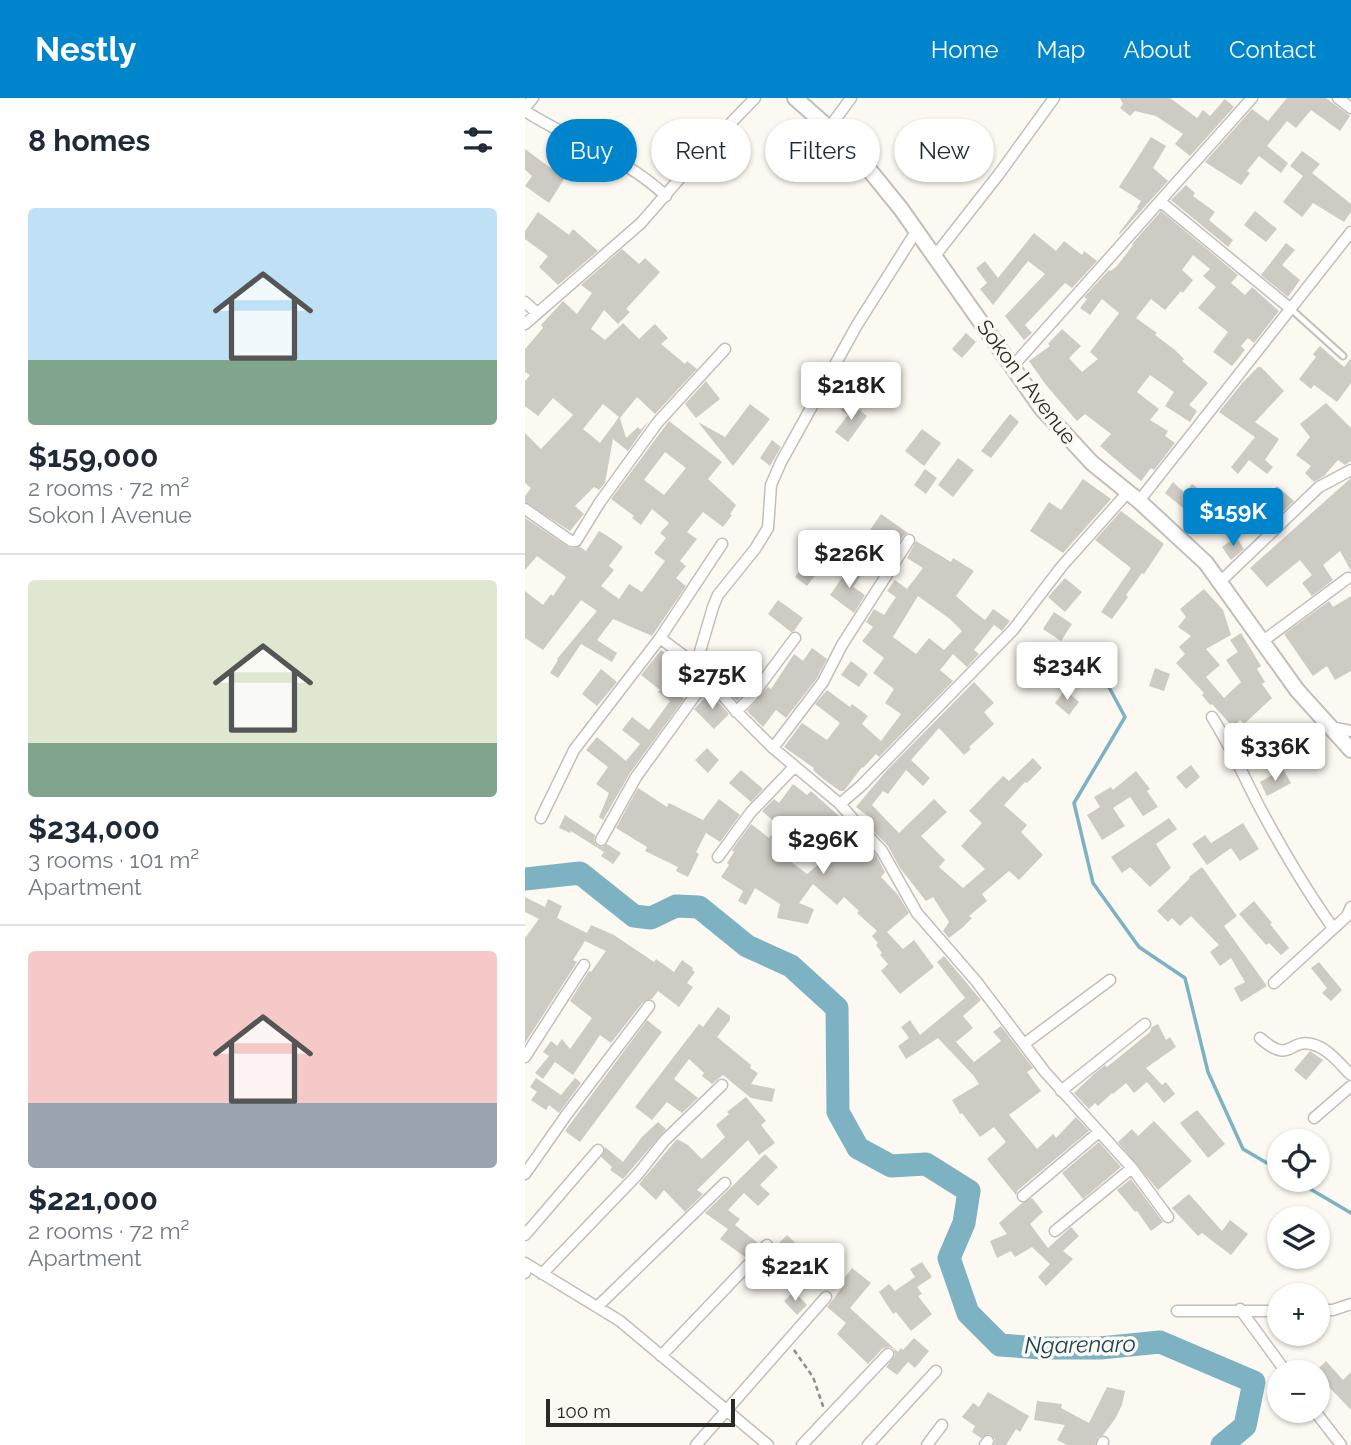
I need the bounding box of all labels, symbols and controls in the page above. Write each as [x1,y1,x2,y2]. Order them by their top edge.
text: Nestly [35,30,136,69]
text: Home [931,35,999,64]
text: Map [1037,35,1085,64]
text: About [1123,35,1191,64]
text: Contact [1229,35,1316,64]
chip: Buy [546,119,637,182]
chip: Rent [651,119,751,182]
chip: Filters [765,119,880,182]
chip: New [894,119,994,182]
icon: filters [459,121,497,159]
text: 8 homes [28,123,150,158]
icon: home [200,253,326,379]
street label: Sokon I Avenue [972,315,1082,449]
pin: $218K [802,362,900,422]
text: $218K [817,371,885,398]
text: $159,000 [28,439,158,474]
text: 2 rooms · 72 m² [28,474,189,501]
pin: $159K [1184,489,1282,548]
text: $159K [1199,497,1267,524]
text: Sokon I Avenue [28,501,192,528]
pin: $226K [800,531,898,590]
text: $226K [814,539,884,566]
icon: home [200,625,326,751]
pin: $234K [1018,642,1116,702]
text: $234K [1033,651,1101,678]
pin: $275K [663,652,761,711]
text: $275K [678,660,746,687]
pin: $336K [1226,724,1324,783]
text: $336K [1240,732,1310,759]
text: $234,000 [28,811,160,846]
pin: $296K [774,816,872,876]
text: $296K [788,825,858,852]
text: 3 rooms · 101 m² [28,846,199,873]
text: Apartment [28,873,142,900]
icon: home [200,996,326,1122]
map controls [1267,1129,1330,1423]
button: locate [1267,1129,1330,1192]
text: $221,000 [28,1182,158,1217]
button: layers [1267,1206,1330,1269]
text: 2 rooms · 72 m² [28,1217,189,1244]
text: Apartment [28,1244,142,1271]
pin: $221K [746,1244,844,1303]
text: $221K [761,1252,829,1279]
button: + [1267,1283,1330,1346]
water label: Ngarenaro [1024,1330,1136,1358]
button: − [1267,1360,1330,1423]
scale bar [546,1396,735,1428]
text: 100 m [557,1400,611,1422]

